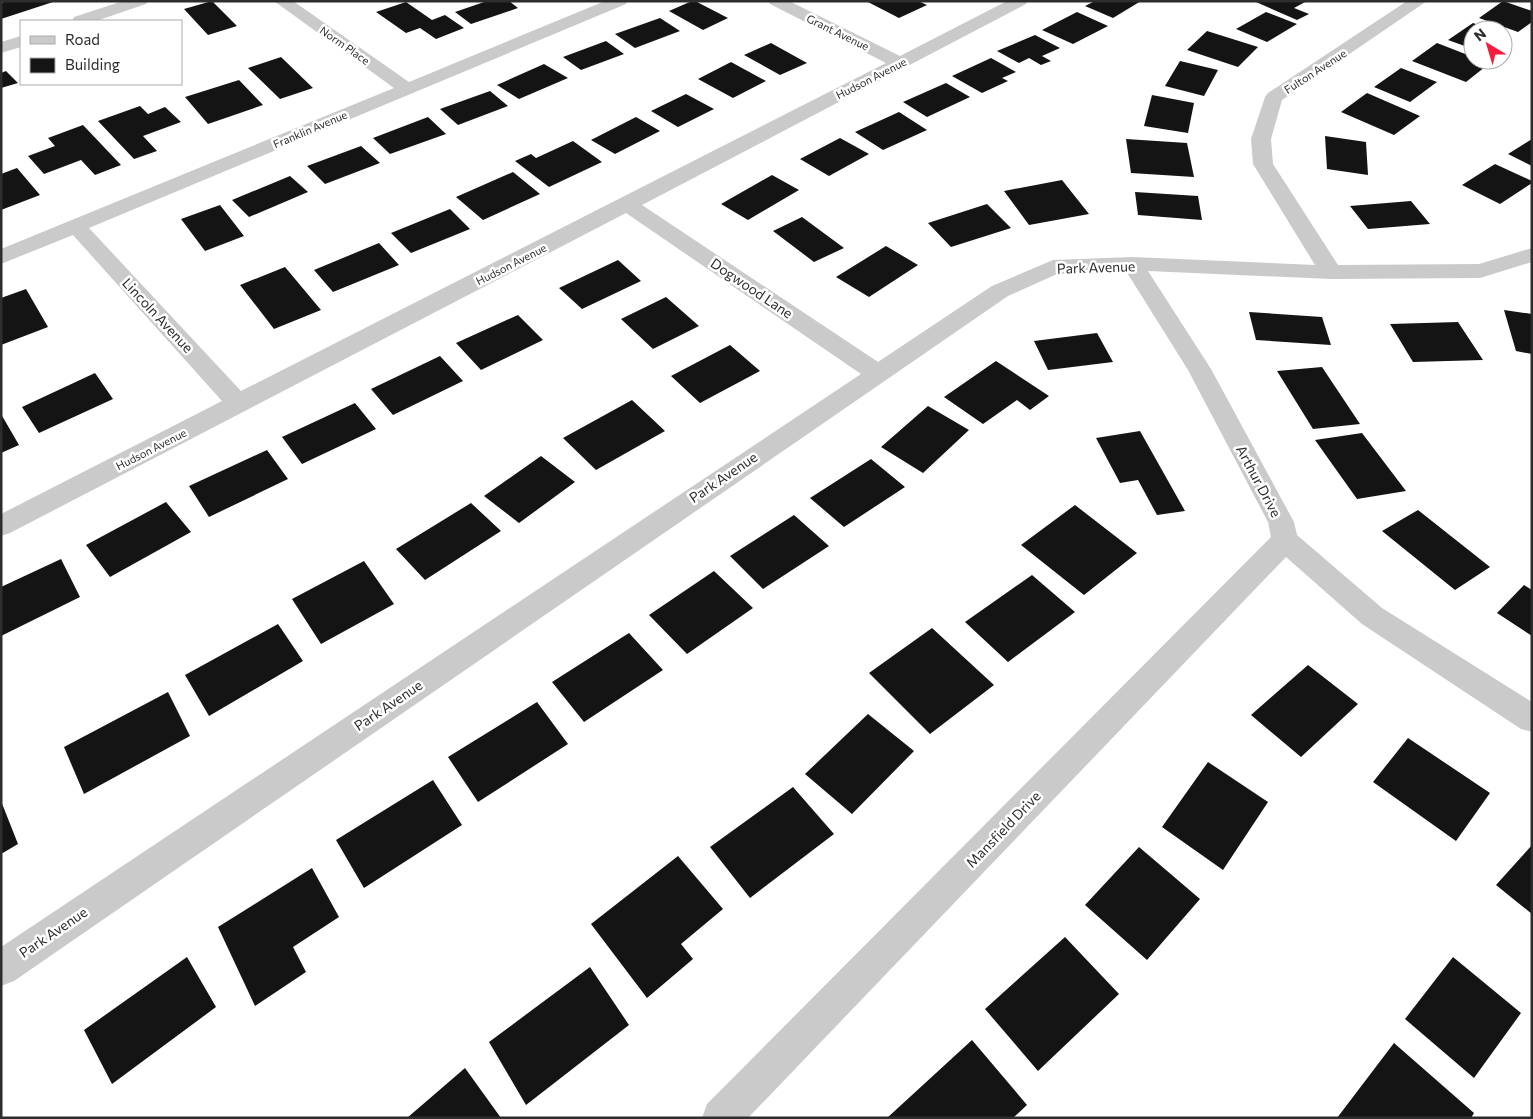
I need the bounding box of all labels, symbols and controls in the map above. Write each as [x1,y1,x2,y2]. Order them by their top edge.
street label: Grant Avenue [805,11,871,53]
legend [20,20,182,85]
north arrow [1463,20,1513,70]
street label: Norm Place [318,23,372,67]
text: N [1470,24,1489,44]
text: Road [65,30,100,48]
street label: Fulton Avenue [1282,46,1349,96]
text: Building [65,55,120,73]
street label: Hudson Avenue [834,55,909,101]
street label: Franklin Avenue [271,107,349,150]
street label: Hudson Avenue [474,241,549,287]
street label: Dogwood Lane [708,254,796,322]
street label: Park Avenue [1056,257,1136,277]
street label: Lincoln Avenue [119,274,197,356]
street label: Hudson Avenue [114,426,189,472]
street label: Arthur Drive [1233,442,1285,520]
street label: Park Avenue [686,448,760,506]
street label: Park Avenue [351,676,425,734]
street label: Mansfield Drive [962,787,1044,871]
street label: Park Avenue [16,903,90,961]

